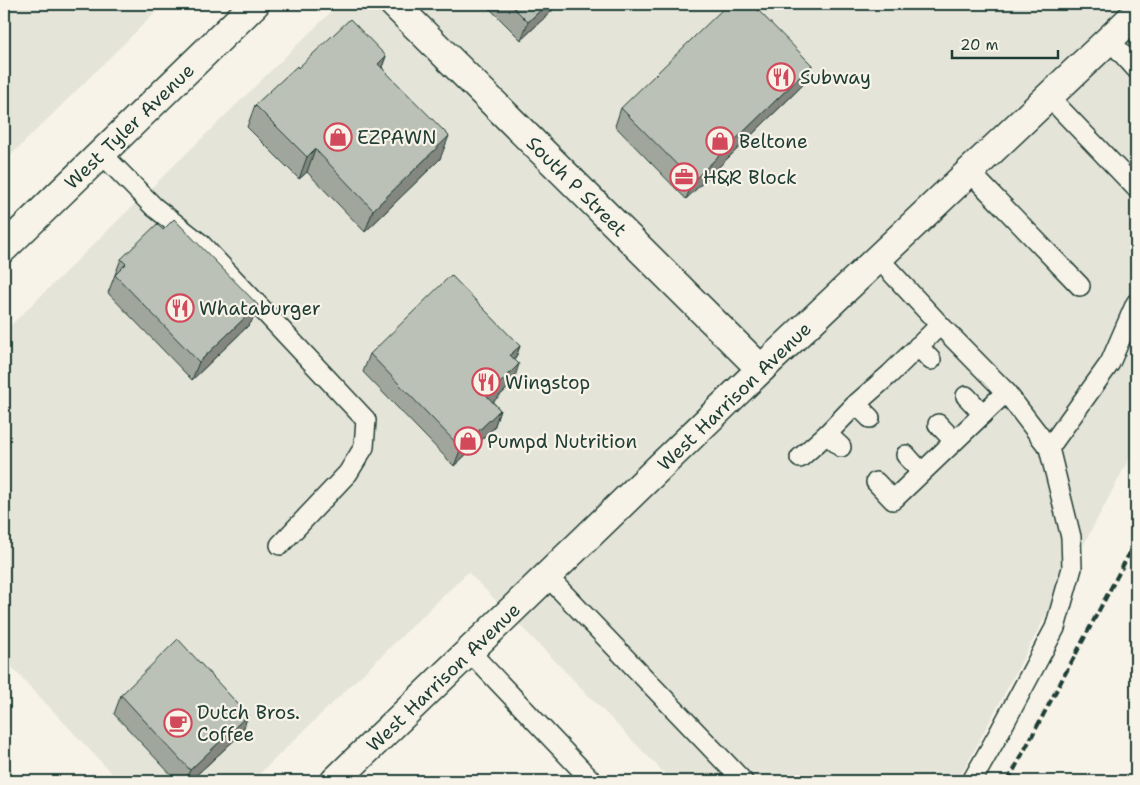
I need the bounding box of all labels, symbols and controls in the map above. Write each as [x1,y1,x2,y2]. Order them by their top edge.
scale bar [952,28,1059,60]
text: 20 m [960,35,999,55]
street label: West Tyler Avenue [59,58,200,195]
restaurant icon: Subway [766,62,796,92]
place label: Subway [800,65,871,90]
shop icon: EZPAWN [323,122,353,152]
place label: EZPAWN [357,125,437,150]
shop icon: Beltone [705,126,735,156]
place label: Beltone [739,129,808,154]
street label: South P Street [521,131,632,242]
office icon: H&R Block [669,162,699,192]
place label: H&R Block [703,165,797,190]
restaurant icon: Whataburger [165,293,195,323]
place label: Whataburger [199,296,321,321]
street label: West Harrison Avenue [652,316,817,476]
restaurant icon: Wingstop [471,367,501,397]
place label: Wingstop [505,370,590,395]
shop icon: Pumpd Nutrition [453,426,483,456]
place label: Pumpd Nutrition [487,429,637,454]
street label: West Harrison Avenue [361,597,526,757]
place label: Dutch Bros. Coffee [197,700,300,747]
cafe icon: Dutch Bros. Coffee [163,708,193,738]

